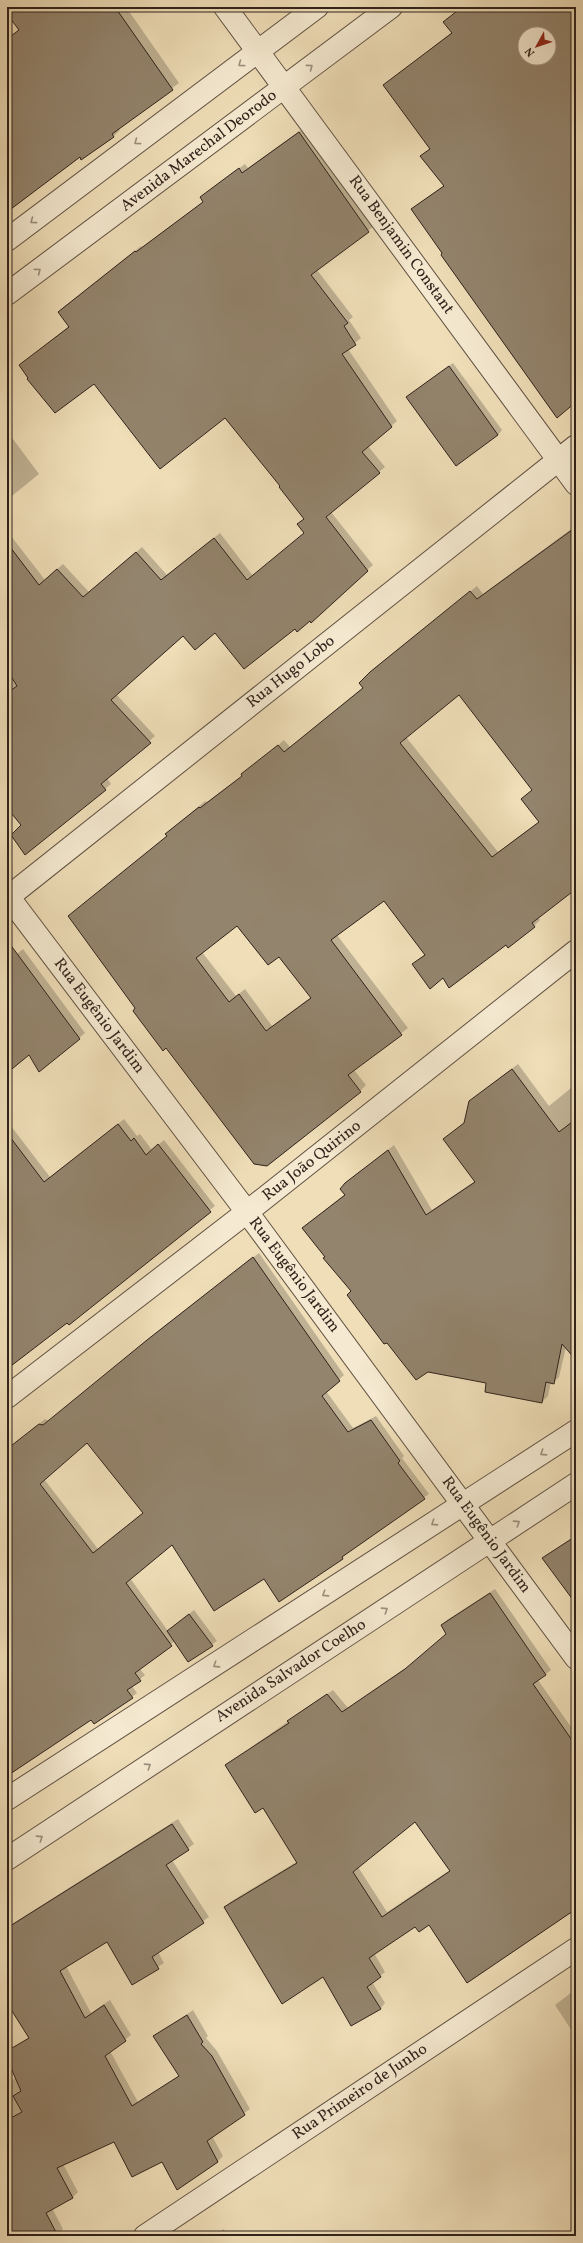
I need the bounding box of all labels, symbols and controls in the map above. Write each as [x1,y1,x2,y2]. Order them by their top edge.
north arrow [517,26,557,66]
text: N [522,44,539,59]
one-way arrow [238,59,245,66]
one-way arrow [306,65,313,72]
street label: Avenida Marechal Deorodo [116,85,282,217]
one-way arrow [134,137,141,144]
street label: Rua Benjamin Constant [343,171,459,319]
one-way arrow [30,216,37,223]
one-way arrow [34,268,41,275]
street label: Rua Hugo Lobo [242,630,340,714]
street label: Rua Eugênio Jardim [48,954,150,1078]
street label: Rua João Quirino [258,1115,366,1207]
street label: Rua Eugênio Jardim [243,1213,345,1337]
one-way arrow [540,1448,547,1455]
street label: Rua Eugênio Jardim [436,1472,536,1598]
one-way arrow [432,1519,439,1526]
one-way arrow [513,1520,520,1528]
one-way arrow [322,1589,329,1597]
one-way arrow [381,1607,388,1614]
street label: Avenida Salvador Coelho [211,1614,371,1728]
one-way arrow [213,1660,220,1667]
one-way arrow [144,1763,151,1771]
one-way arrow [35,1835,42,1842]
street label: Rua Primeiro de Junho [288,2039,432,2145]

